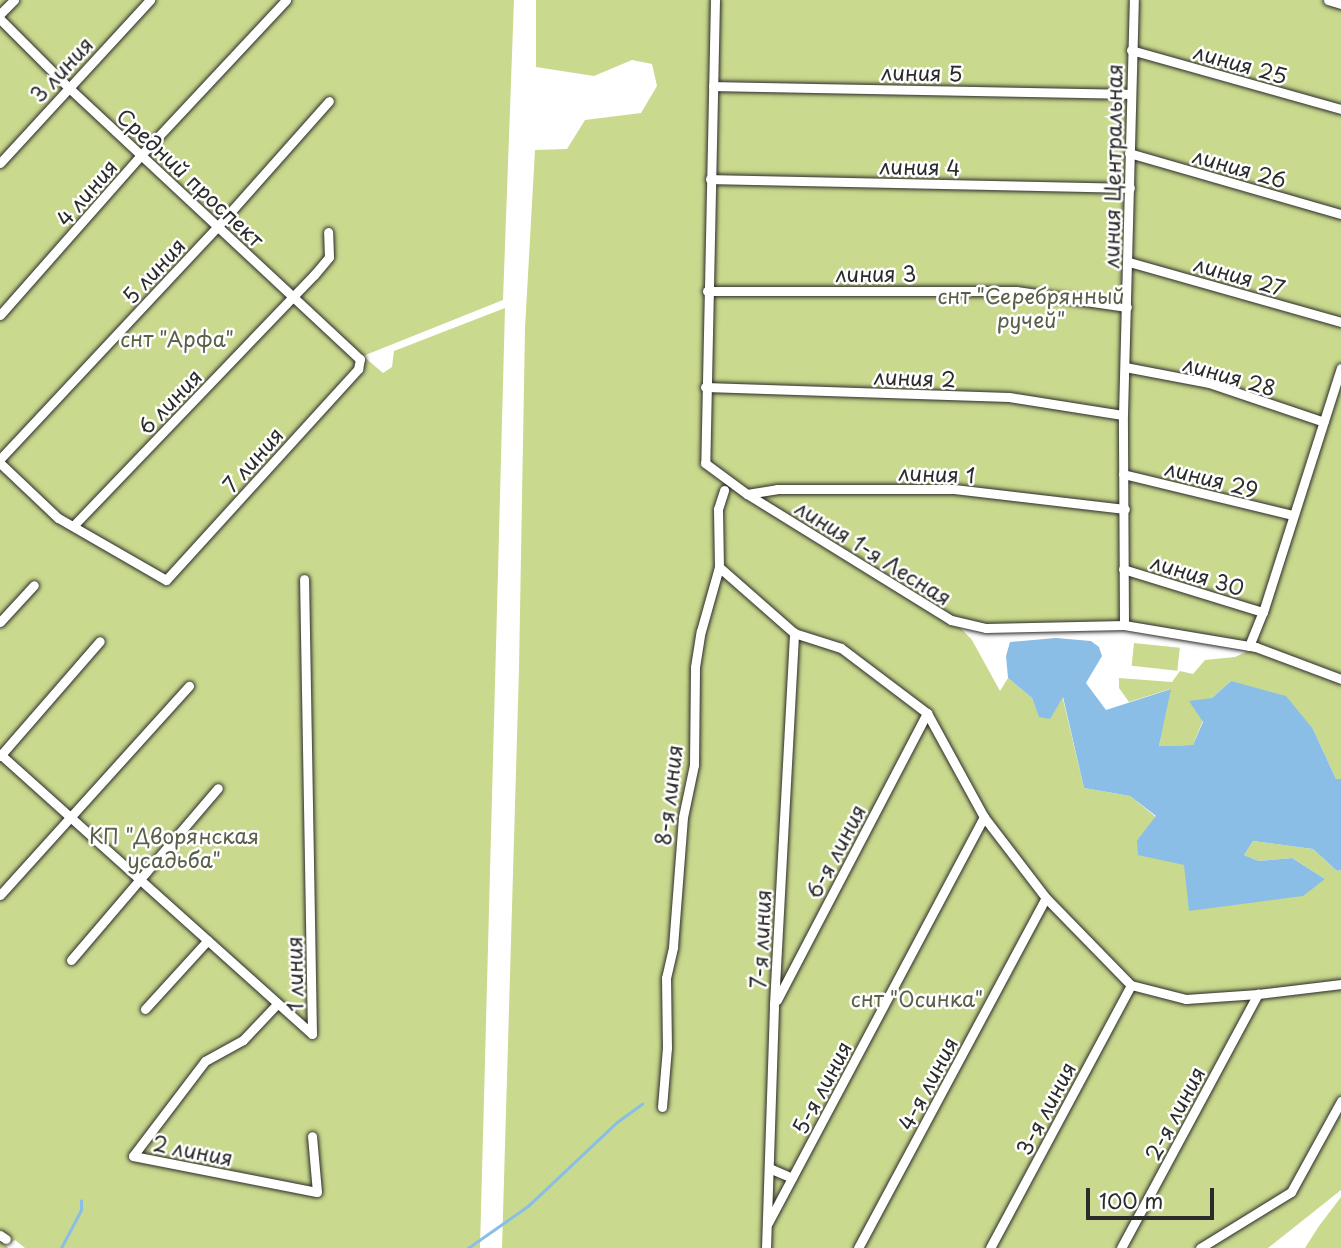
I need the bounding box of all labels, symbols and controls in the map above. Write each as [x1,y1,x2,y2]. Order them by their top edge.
street label: 3 линия [24,31,98,107]
street label: линия 25 [1192,38,1290,88]
street label: линия 5 [882,59,962,85]
street label: линия Центральная [1098,63,1126,269]
street label: Средний проспект [112,102,270,252]
street label: линия 26 [1190,142,1290,192]
street label: 4 линия [50,153,122,231]
street label: линия 4 [879,153,961,179]
street label: 5 линия [116,232,190,308]
street label: линия 27 [1192,250,1288,300]
street label: линия 3 [836,260,916,286]
park label: снт "Серебрянный ручей" [936,282,1126,332]
park label: снт "Арфа" [119,325,235,351]
street label: линия 28 [1181,350,1279,400]
street label: 6 линия [132,363,206,439]
street label: линия 2 [874,363,956,391]
street label: 7 линия [216,421,288,497]
street label: линия 29 [1163,454,1261,502]
street label: линия 1 [898,459,976,487]
street label: линия 1-я Лесная [791,494,957,610]
street label: линия 30 [1148,548,1248,600]
street label: 8-я линия [649,743,687,847]
street label: 6-я линия [800,799,870,903]
park label: КП "Дворянская усадьба" [89,822,259,872]
street label: 7-я линия [745,889,775,989]
street label: 1 линия [281,936,307,1012]
park label: снт "Осинка" [850,985,984,1011]
street label: 4-я линия [892,1032,962,1134]
street label: 5-я линия [786,1036,856,1138]
street label: 3-я линия [1010,1057,1080,1159]
street label: 2-я линия [1139,1062,1209,1164]
street label: 2 линия [150,1130,236,1170]
scale bar [1089,1174,1217,1218]
text: 100 m [1099,1184,1163,1216]

